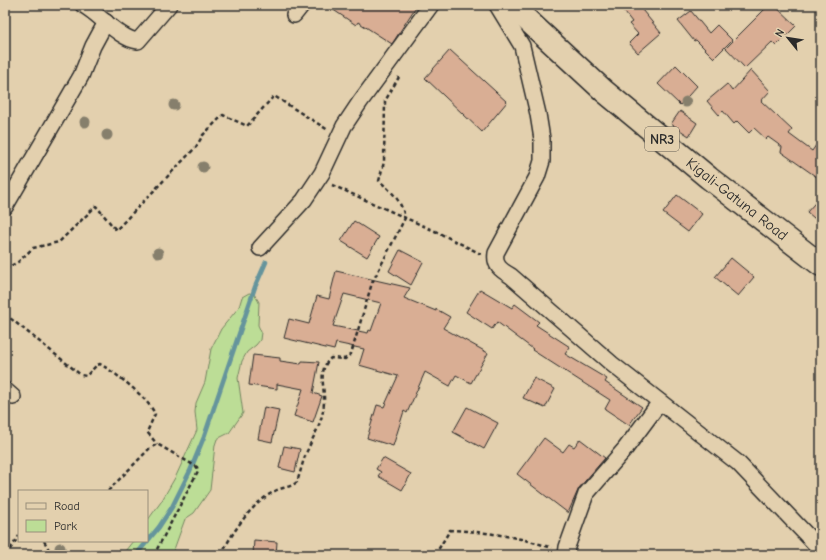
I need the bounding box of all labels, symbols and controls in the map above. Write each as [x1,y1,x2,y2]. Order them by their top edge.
north arrow [768,18,808,58]
text: N [772,27,787,40]
road number: NR3 [645,127,679,151]
street label: Kigali-Gatuna Road [683,154,791,244]
legend [18,490,148,542]
text: Road [54,499,80,513]
text: Park [54,519,77,533]

